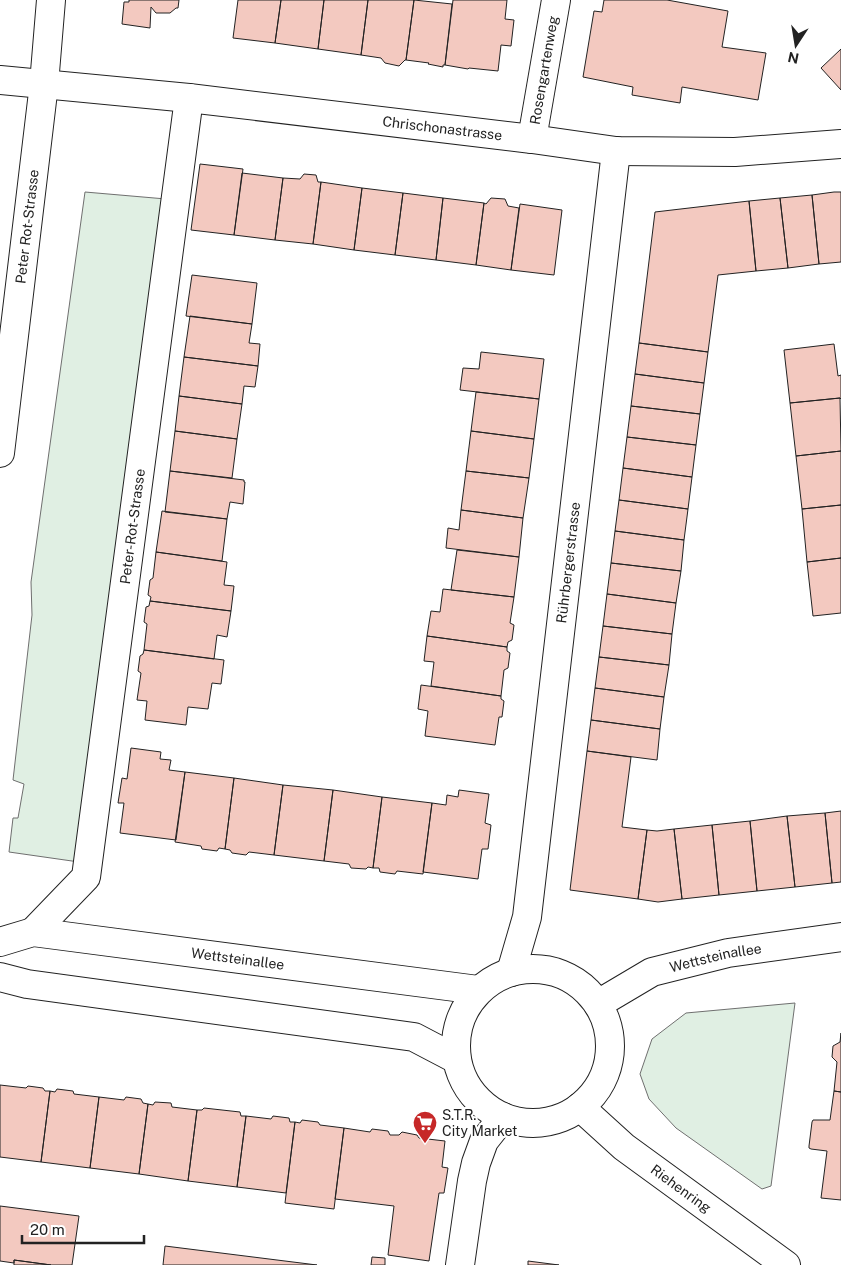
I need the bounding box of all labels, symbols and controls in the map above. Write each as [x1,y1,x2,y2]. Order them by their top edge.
street label: Rosengartenweg [527,14,561,126]
north arrow [771,20,821,70]
text: N [786,49,800,67]
street label: Chrischonastrasse [382,113,503,143]
street label: Peter Rot-Strasse [12,168,42,285]
street label: Peter-Rot-Strasse [117,468,148,585]
street label: Rührbergerstrasse [553,501,583,624]
street label: Wettsteinallee [668,940,763,975]
street label: Wettsteinallee [190,945,285,973]
place label: S.T.R. City Market [442,1107,518,1139]
supermarket icon: S.T.R. City Market [412,1110,438,1144]
street label: Riehenring [648,1161,715,1216]
scale bar [22,1212,145,1244]
text: 20 m [30,1221,65,1238]

